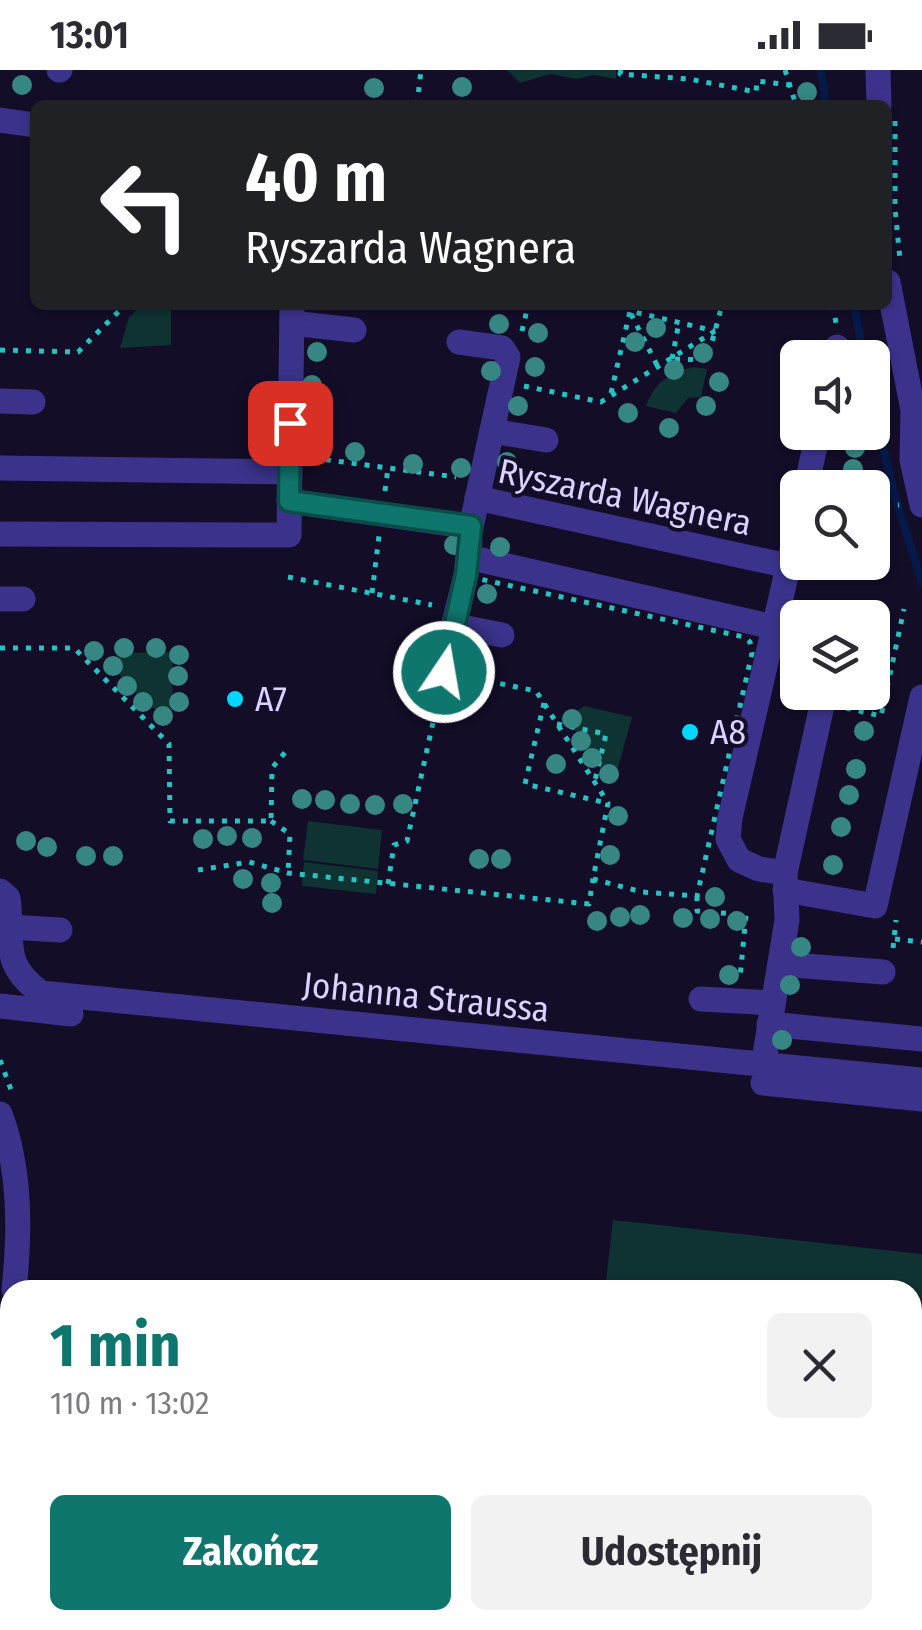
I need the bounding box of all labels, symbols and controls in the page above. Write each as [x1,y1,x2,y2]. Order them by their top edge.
text: 13:01 [50,12,129,58]
text: 40 m [245,136,387,220]
icon: left [80,140,210,270]
text: Ryszarda Wagnera [245,221,576,275]
map controls [780,340,890,710]
button: sound [780,340,890,450]
pin [248,381,333,466]
icon: arrive [263,396,318,451]
street label: Ryszarda Wagnera [495,450,755,544]
button: search [780,470,890,580]
button: layers [780,600,890,710]
position arrow [392,620,496,724]
place label: A7 [255,678,287,720]
marker: A7 [224,688,246,710]
place label: A8 [710,711,746,753]
marker: A8 [679,721,701,743]
street label: Johanna Straussa [301,963,551,1031]
text: 1 min [50,1310,181,1382]
button: close [767,1313,872,1418]
text: 110 m · 13:02 [50,1384,209,1422]
button: Zakończ [50,1495,451,1610]
button: Udostępnij [471,1495,872,1610]

